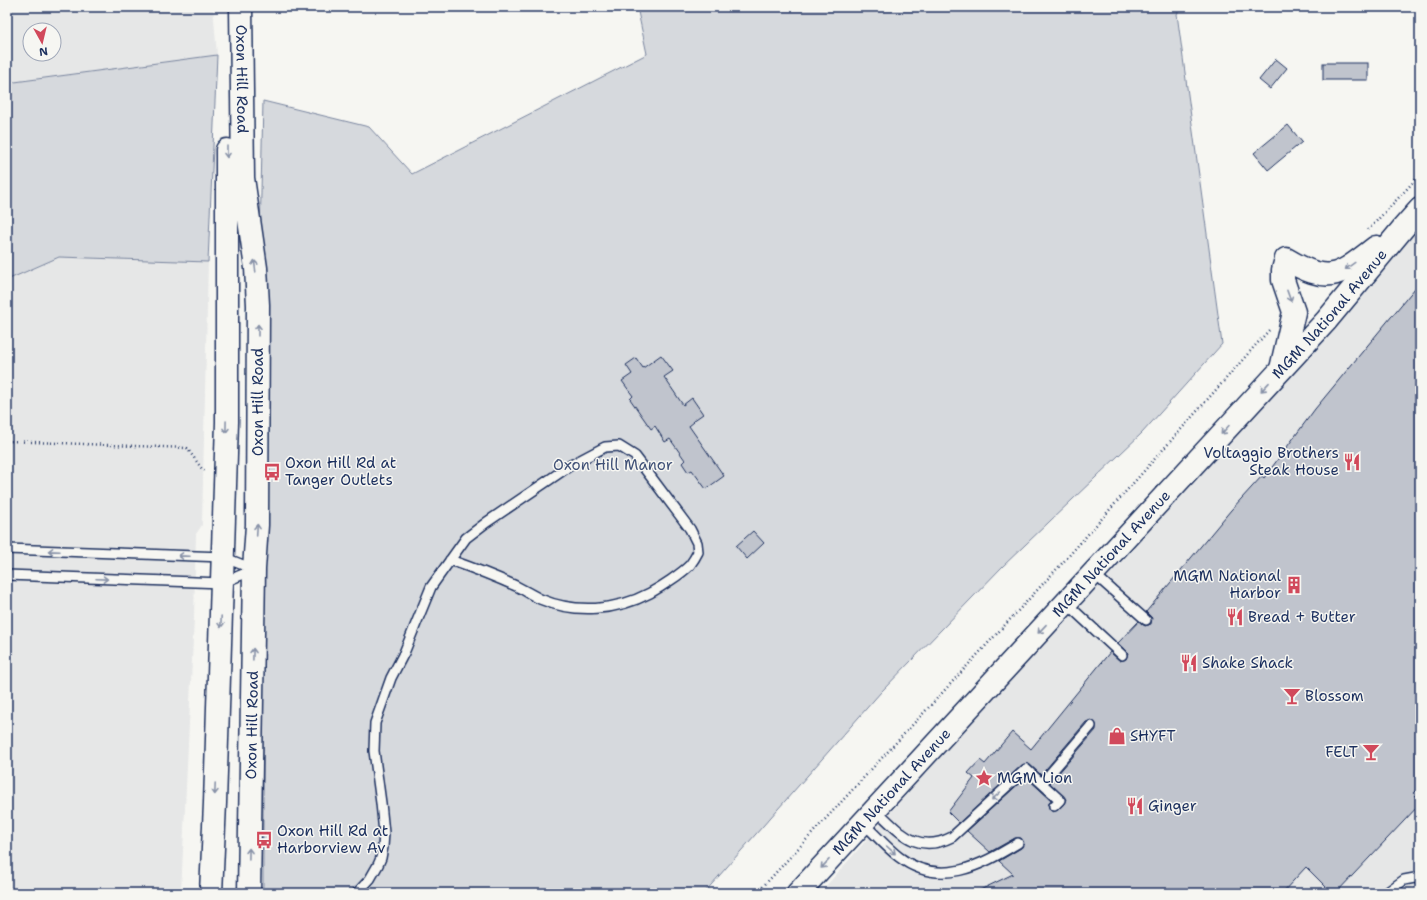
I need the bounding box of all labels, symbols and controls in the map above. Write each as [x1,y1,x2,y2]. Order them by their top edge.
north arrow [22,22,62,62]
street label: Oxon Hill Road [231,25,252,134]
text: N [38,43,49,59]
one-way arrow [223,145,231,158]
street label: MGM National Avenue [1267,245,1392,383]
one-way arrow [252,260,259,273]
one-way arrow [1344,262,1355,270]
one-way arrow [1286,290,1294,302]
one-way arrow [254,324,262,337]
street label: Oxon Hill Road [248,347,268,456]
one-way arrow [1260,382,1270,392]
one-way arrow [223,420,230,433]
one-way arrow [1221,425,1230,435]
place label: Voltaggio Brothers Steak House [1203,443,1339,480]
restaurant icon: Voltaggio Brothers Steak House [1342,452,1362,472]
place label: Oxon Hill Rd at Tanger Outlets [285,453,396,490]
park label: Oxon Hill Manor [553,455,673,475]
bus stop icon: Oxon Hill Rd at Tanger Outlets [262,462,282,482]
street label: MGM National Avenue [1048,486,1175,621]
one-way arrow [253,524,260,537]
one-way arrow [48,547,61,554]
one-way arrow [178,552,191,560]
place label: MGM National Harbor [1173,566,1281,603]
one-way arrow [95,575,108,582]
building icon: MGM National Harbor [1284,575,1304,595]
restaurant icon: Bread + Butter [1225,607,1245,627]
place label: Bread + Butter [1248,607,1356,627]
one-way arrow [217,615,224,628]
one-way arrow [1037,624,1047,634]
one-way arrow [249,648,257,661]
restaurant icon: Shake Shack [1179,653,1199,673]
place label: Shake Shack [1202,653,1293,673]
street label: Oxon Hill Road [241,670,263,779]
bar icon: Blossom [1282,686,1302,706]
place label: Blossom [1305,686,1364,706]
street label: MGM National Avenue [828,724,955,859]
shop icon: SHYFT [1107,726,1127,746]
place label: SHYFT [1130,726,1176,746]
place label: FELT [1325,742,1358,762]
bar icon: FELT [1361,742,1381,762]
place icon: MGM Lion [974,768,994,788]
place label: MGM Lion [997,768,1072,788]
one-way arrow [212,782,219,795]
one-way arrow [991,791,1001,801]
restaurant icon: Ginger [1125,796,1145,816]
place label: Ginger [1148,796,1197,816]
place label: Oxon Hill Rd at Harborview Av [277,821,388,858]
bus stop icon: Oxon Hill Rd at Harborview Av [254,830,274,850]
one-way arrow [886,845,896,855]
one-way arrow [246,848,253,861]
one-way arrow [820,859,829,870]

